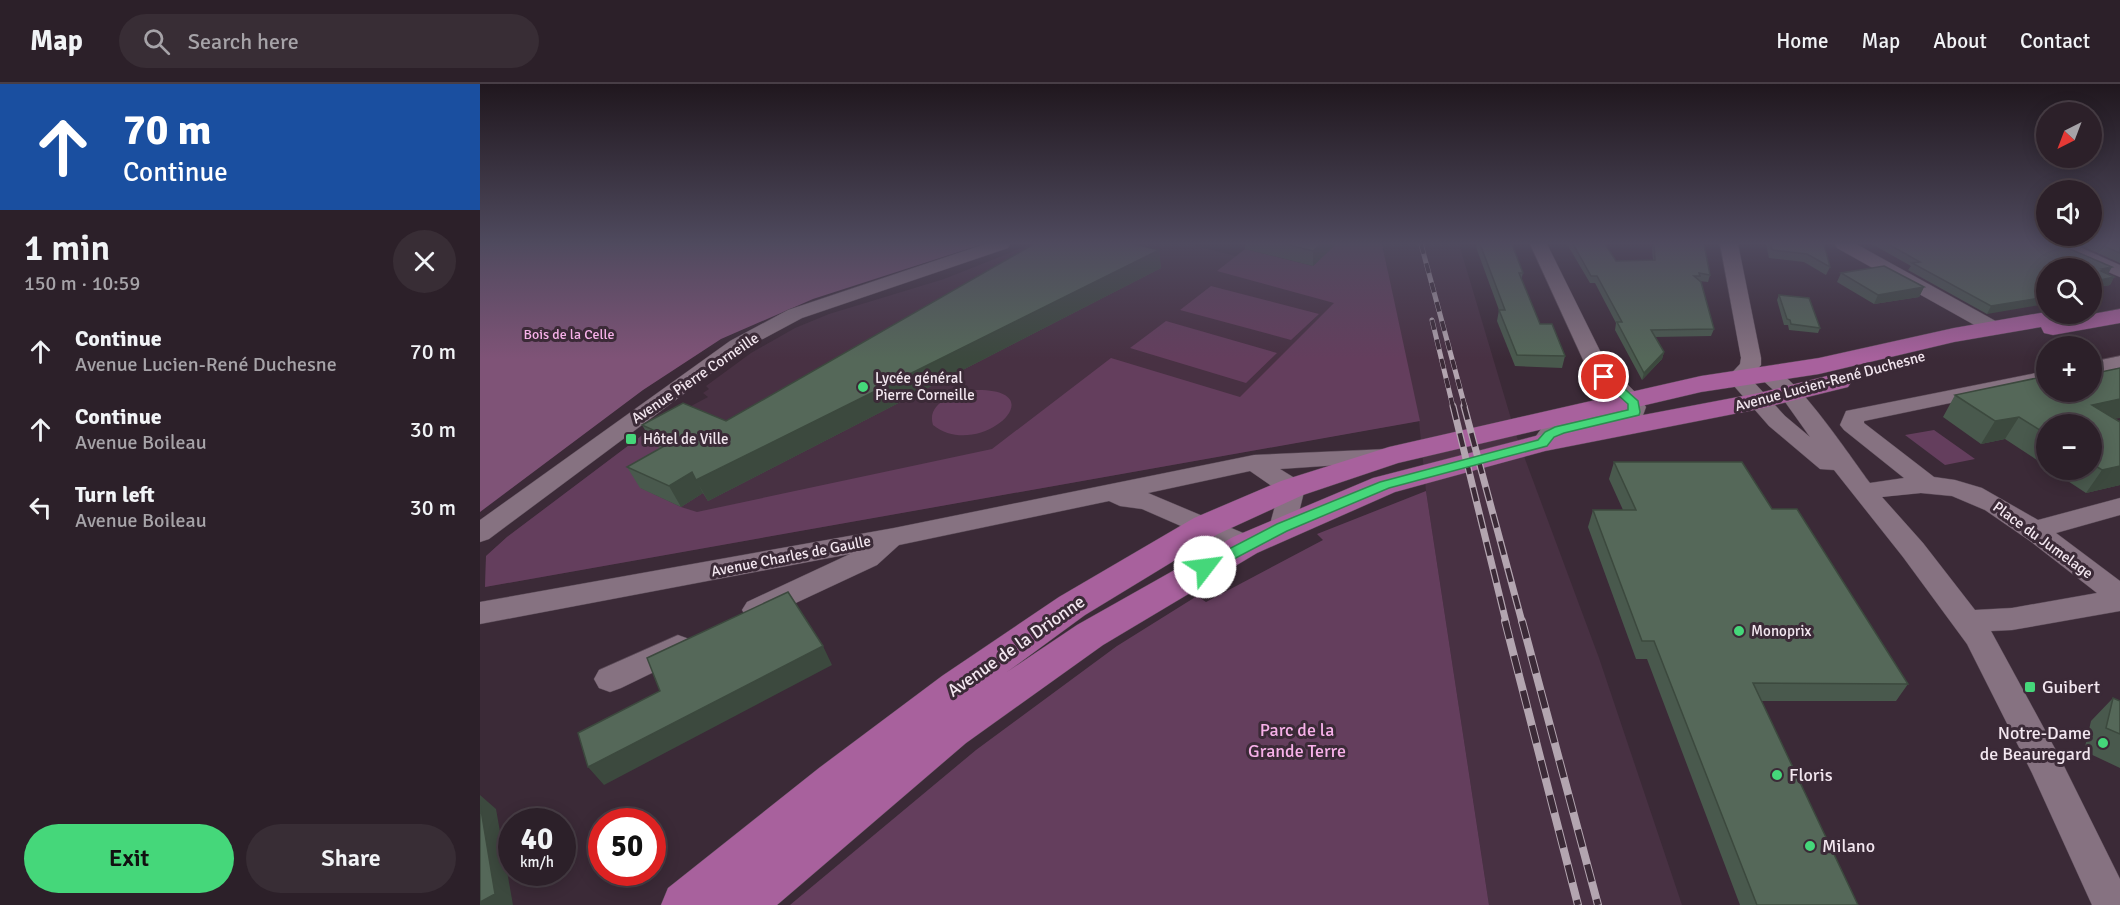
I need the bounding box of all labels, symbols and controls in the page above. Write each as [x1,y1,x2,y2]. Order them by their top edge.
search box [119,14,539,68]
text: Map [30,24,83,58]
icon: search [140,25,173,58]
text: Search here [188,28,299,55]
text: Home [1776,28,1829,54]
text: Map [1862,28,1900,54]
text: About [1933,28,1987,54]
text: Contact [2020,28,2090,54]
north arrow [2036,102,2102,168]
map controls [2036,102,2102,480]
text: 70 m [123,105,212,156]
icon: ahead [24,108,102,186]
text: Continue [123,156,228,189]
button: sound [2036,180,2102,246]
text: 1 min [24,226,110,271]
button: close [393,230,456,293]
button: search [2036,258,2102,324]
text: 150 m · 10:59 [24,271,140,296]
text: Continue [75,325,162,352]
park label: Bois de la Celle [524,326,614,343]
street label: Avenue Pierre Corneille [628,329,762,427]
icon: ahead [24,335,57,368]
button: + [2036,336,2102,402]
text: 70 m [410,338,456,365]
street label: Avenue Lucien-René Duchesne [1733,347,1927,415]
pin [1578,351,1629,402]
text: Avenue Lucien-René Duchesne [75,352,337,377]
icon: arrive [1587,360,1620,393]
place label: Lycée général Pierre Corneille [875,369,975,404]
marker: Lycée général Pierre Corneille [856,380,870,394]
text: Continue [75,403,162,430]
icon: ahead [24,413,57,446]
button: − [2036,414,2102,480]
text: 30 m [410,416,456,443]
text: Avenue Boileau [75,430,207,455]
place label: Hôtel de Ville [643,430,729,448]
marker: Hôtel de Ville [624,432,638,446]
text: Turn left [75,481,155,508]
icon: left [24,491,57,524]
text: 30 m [410,494,456,521]
street label: Place du Jumelage [1989,498,2097,582]
text: Avenue Boileau [75,508,207,533]
street label: Avenue Charles de Gaulle [710,532,872,580]
position arrow [1173,535,1237,599]
street label: Avenue de la Drionne [943,590,1089,702]
place label: Monoprix [1751,622,1812,640]
marker: Monoprix [1732,624,1746,638]
place label: Guibert [2042,676,2100,698]
marker: Guibert [2023,680,2037,694]
park label: Parc de la Grande Terre [1248,719,1346,762]
place label: Notre-Dame de Beauregard [1980,722,2091,765]
marker: Notre-Dame de Beauregard [2096,736,2110,750]
place label: Floris [1789,764,1833,786]
marker: Floris [1770,768,1784,782]
speed limit sign: 50 [588,808,666,886]
text: 40 [521,821,553,858]
button: Exit [24,824,234,893]
button: Share [246,824,456,893]
place label: Milano [1822,835,1875,857]
marker: Milano [1803,839,1817,853]
text: km/h [520,853,554,871]

